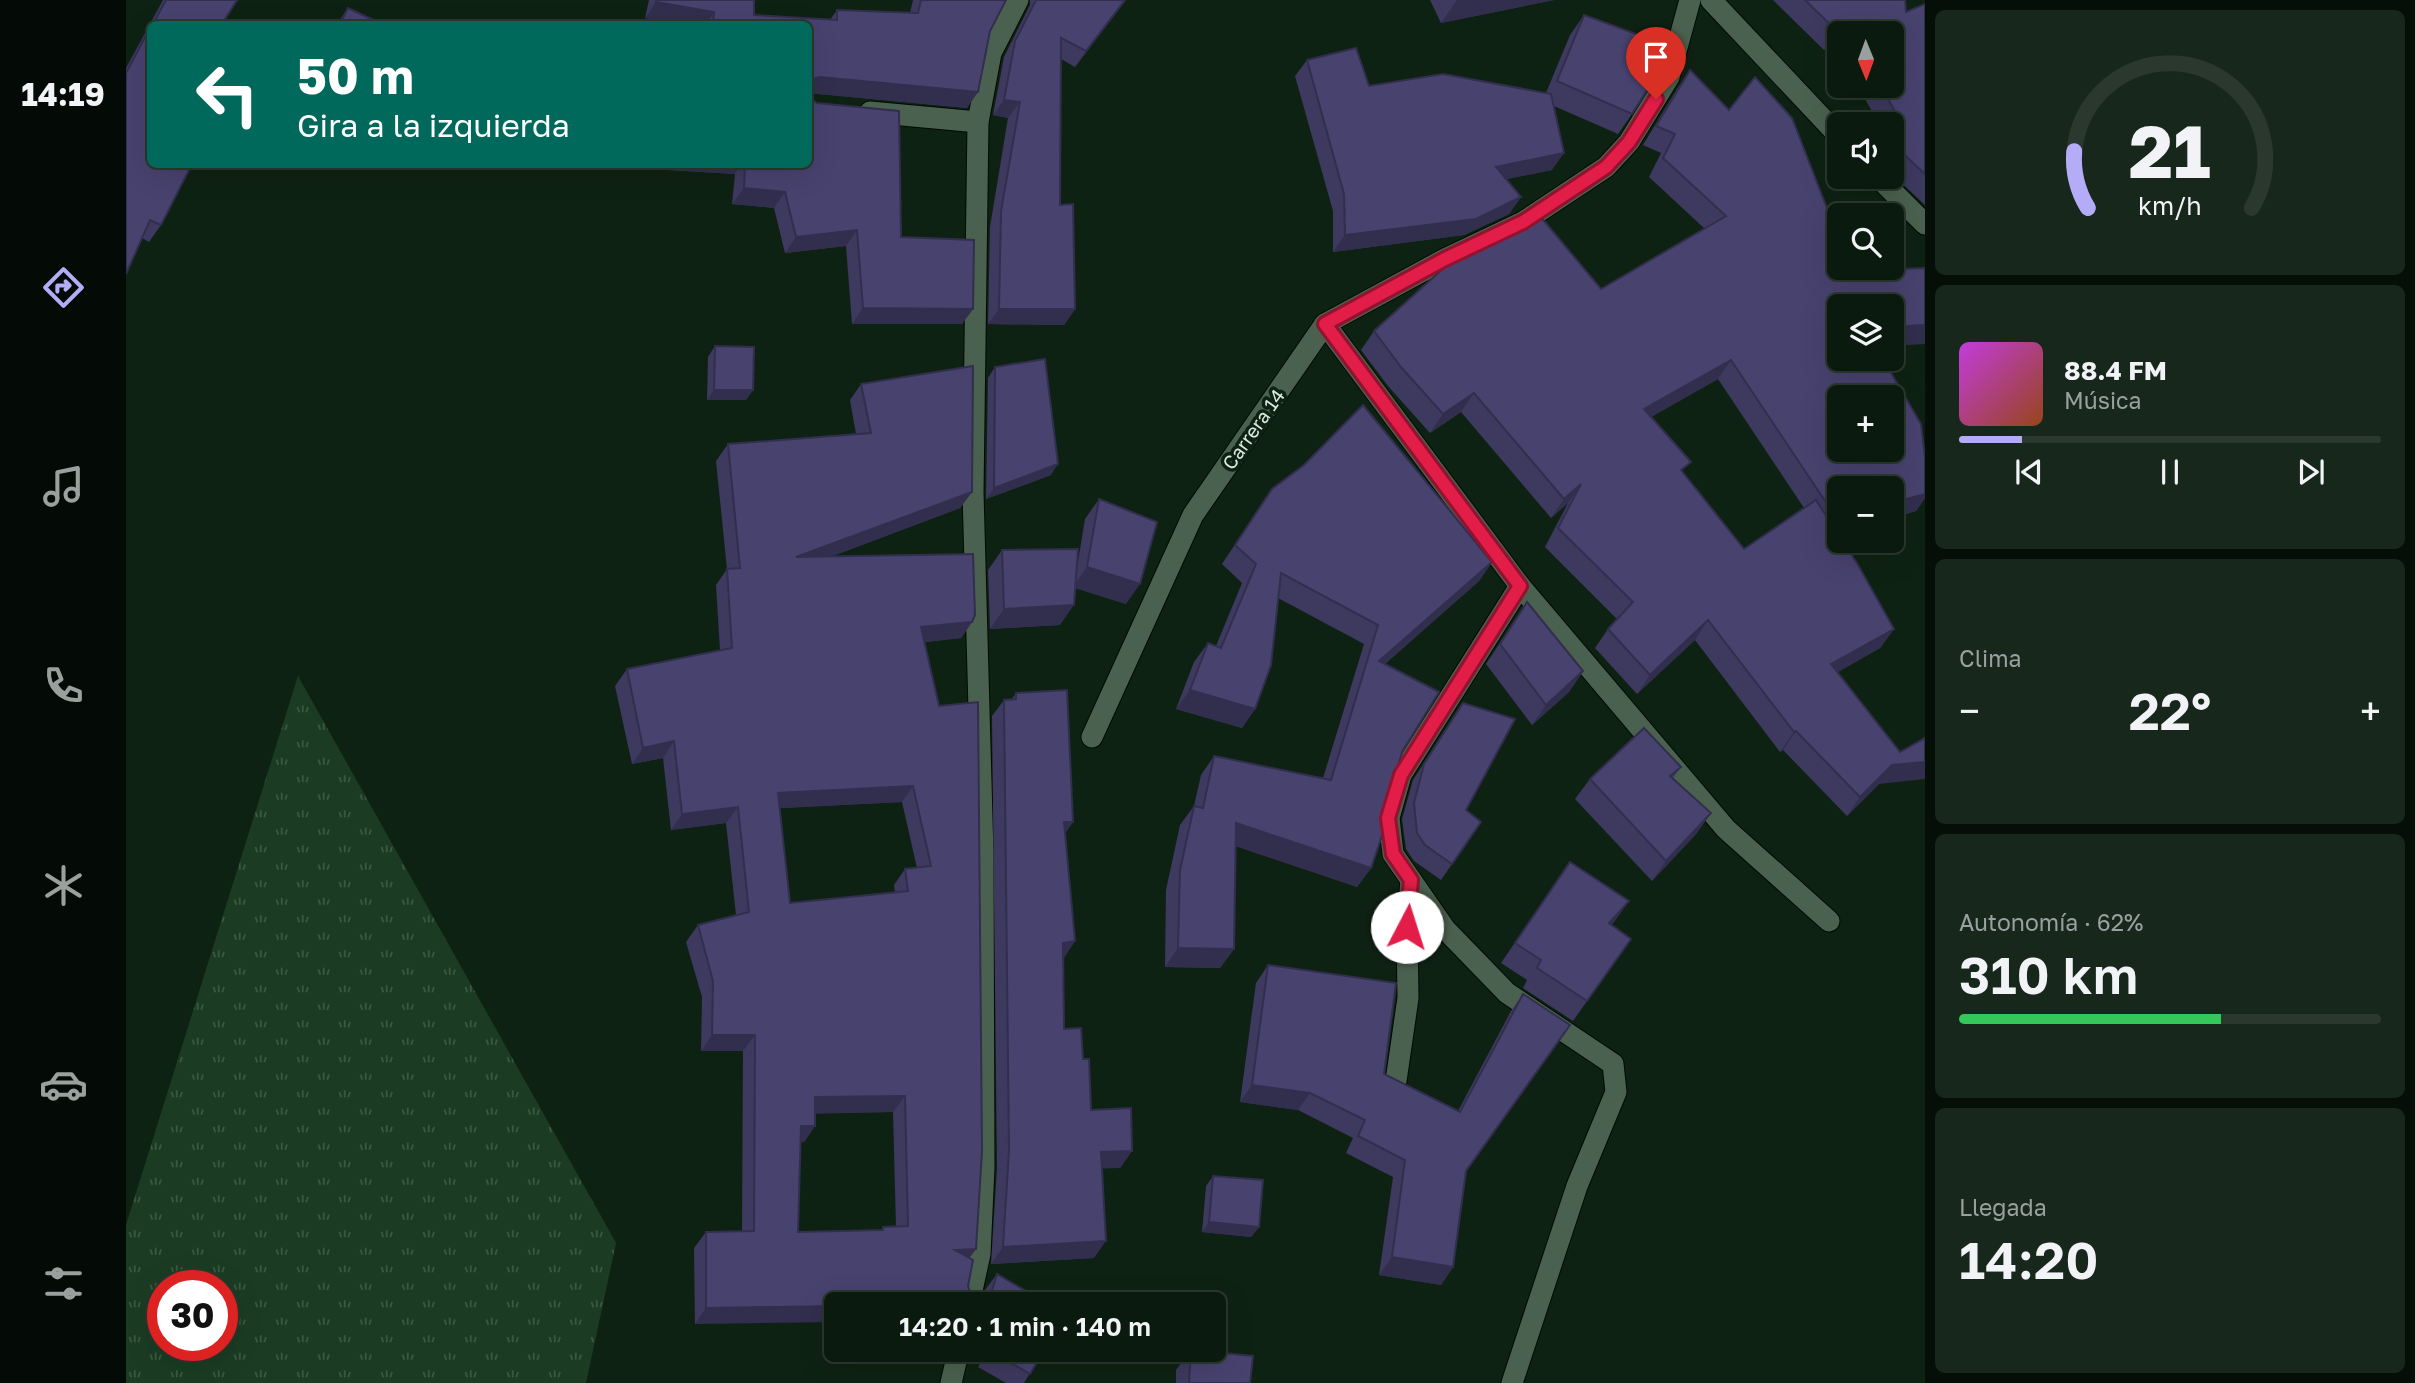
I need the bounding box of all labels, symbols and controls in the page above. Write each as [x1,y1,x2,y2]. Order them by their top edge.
north arrow [1827,21,1904,98]
map controls [1827,21,1904,553]
pin [1626,27,1686,99]
icon: arrive [1637,38,1675,76]
text: 50 m [297,46,414,105]
icon: left [182,49,273,140]
text: 14:19 [21,75,105,113]
text: Gira a la izquierda [297,106,570,144]
text: 21 [2129,108,2211,195]
button: sound [1827,112,1904,189]
text: km/h [2138,190,2202,221]
button: search [1827,203,1904,280]
icon: directions [39,263,88,312]
button: layers [1827,294,1904,371]
text: 88.4 FM [2064,355,2167,386]
street label: Carrera 14 [1217,384,1289,474]
button: + [1827,385,1904,462]
text: Música [2064,386,2142,414]
icon: previous [2010,453,2048,491]
icon: pause [2151,453,2189,491]
icon: next [2292,453,2330,491]
icon: music [39,462,88,511]
button: − [1827,476,1904,553]
text: Clima [1959,644,2022,672]
icon: phone [39,661,88,710]
text: 22° [2129,679,2211,741]
text: − [1959,688,1980,733]
text: + [2360,688,2381,733]
icon: climate [39,861,88,910]
position arrow [1370,890,1444,964]
text: Autonomía · 62% [1959,908,2143,936]
text: 310 km [1959,943,2138,1005]
icon: car [39,1060,88,1109]
text: Llegada [1959,1193,2047,1221]
text: 14:20 [1959,1228,2098,1290]
icon: filters [39,1259,88,1308]
speed limit sign: 30 [147,1270,238,1361]
text: 14:20 · 1 min · 140 m [899,1311,1151,1342]

